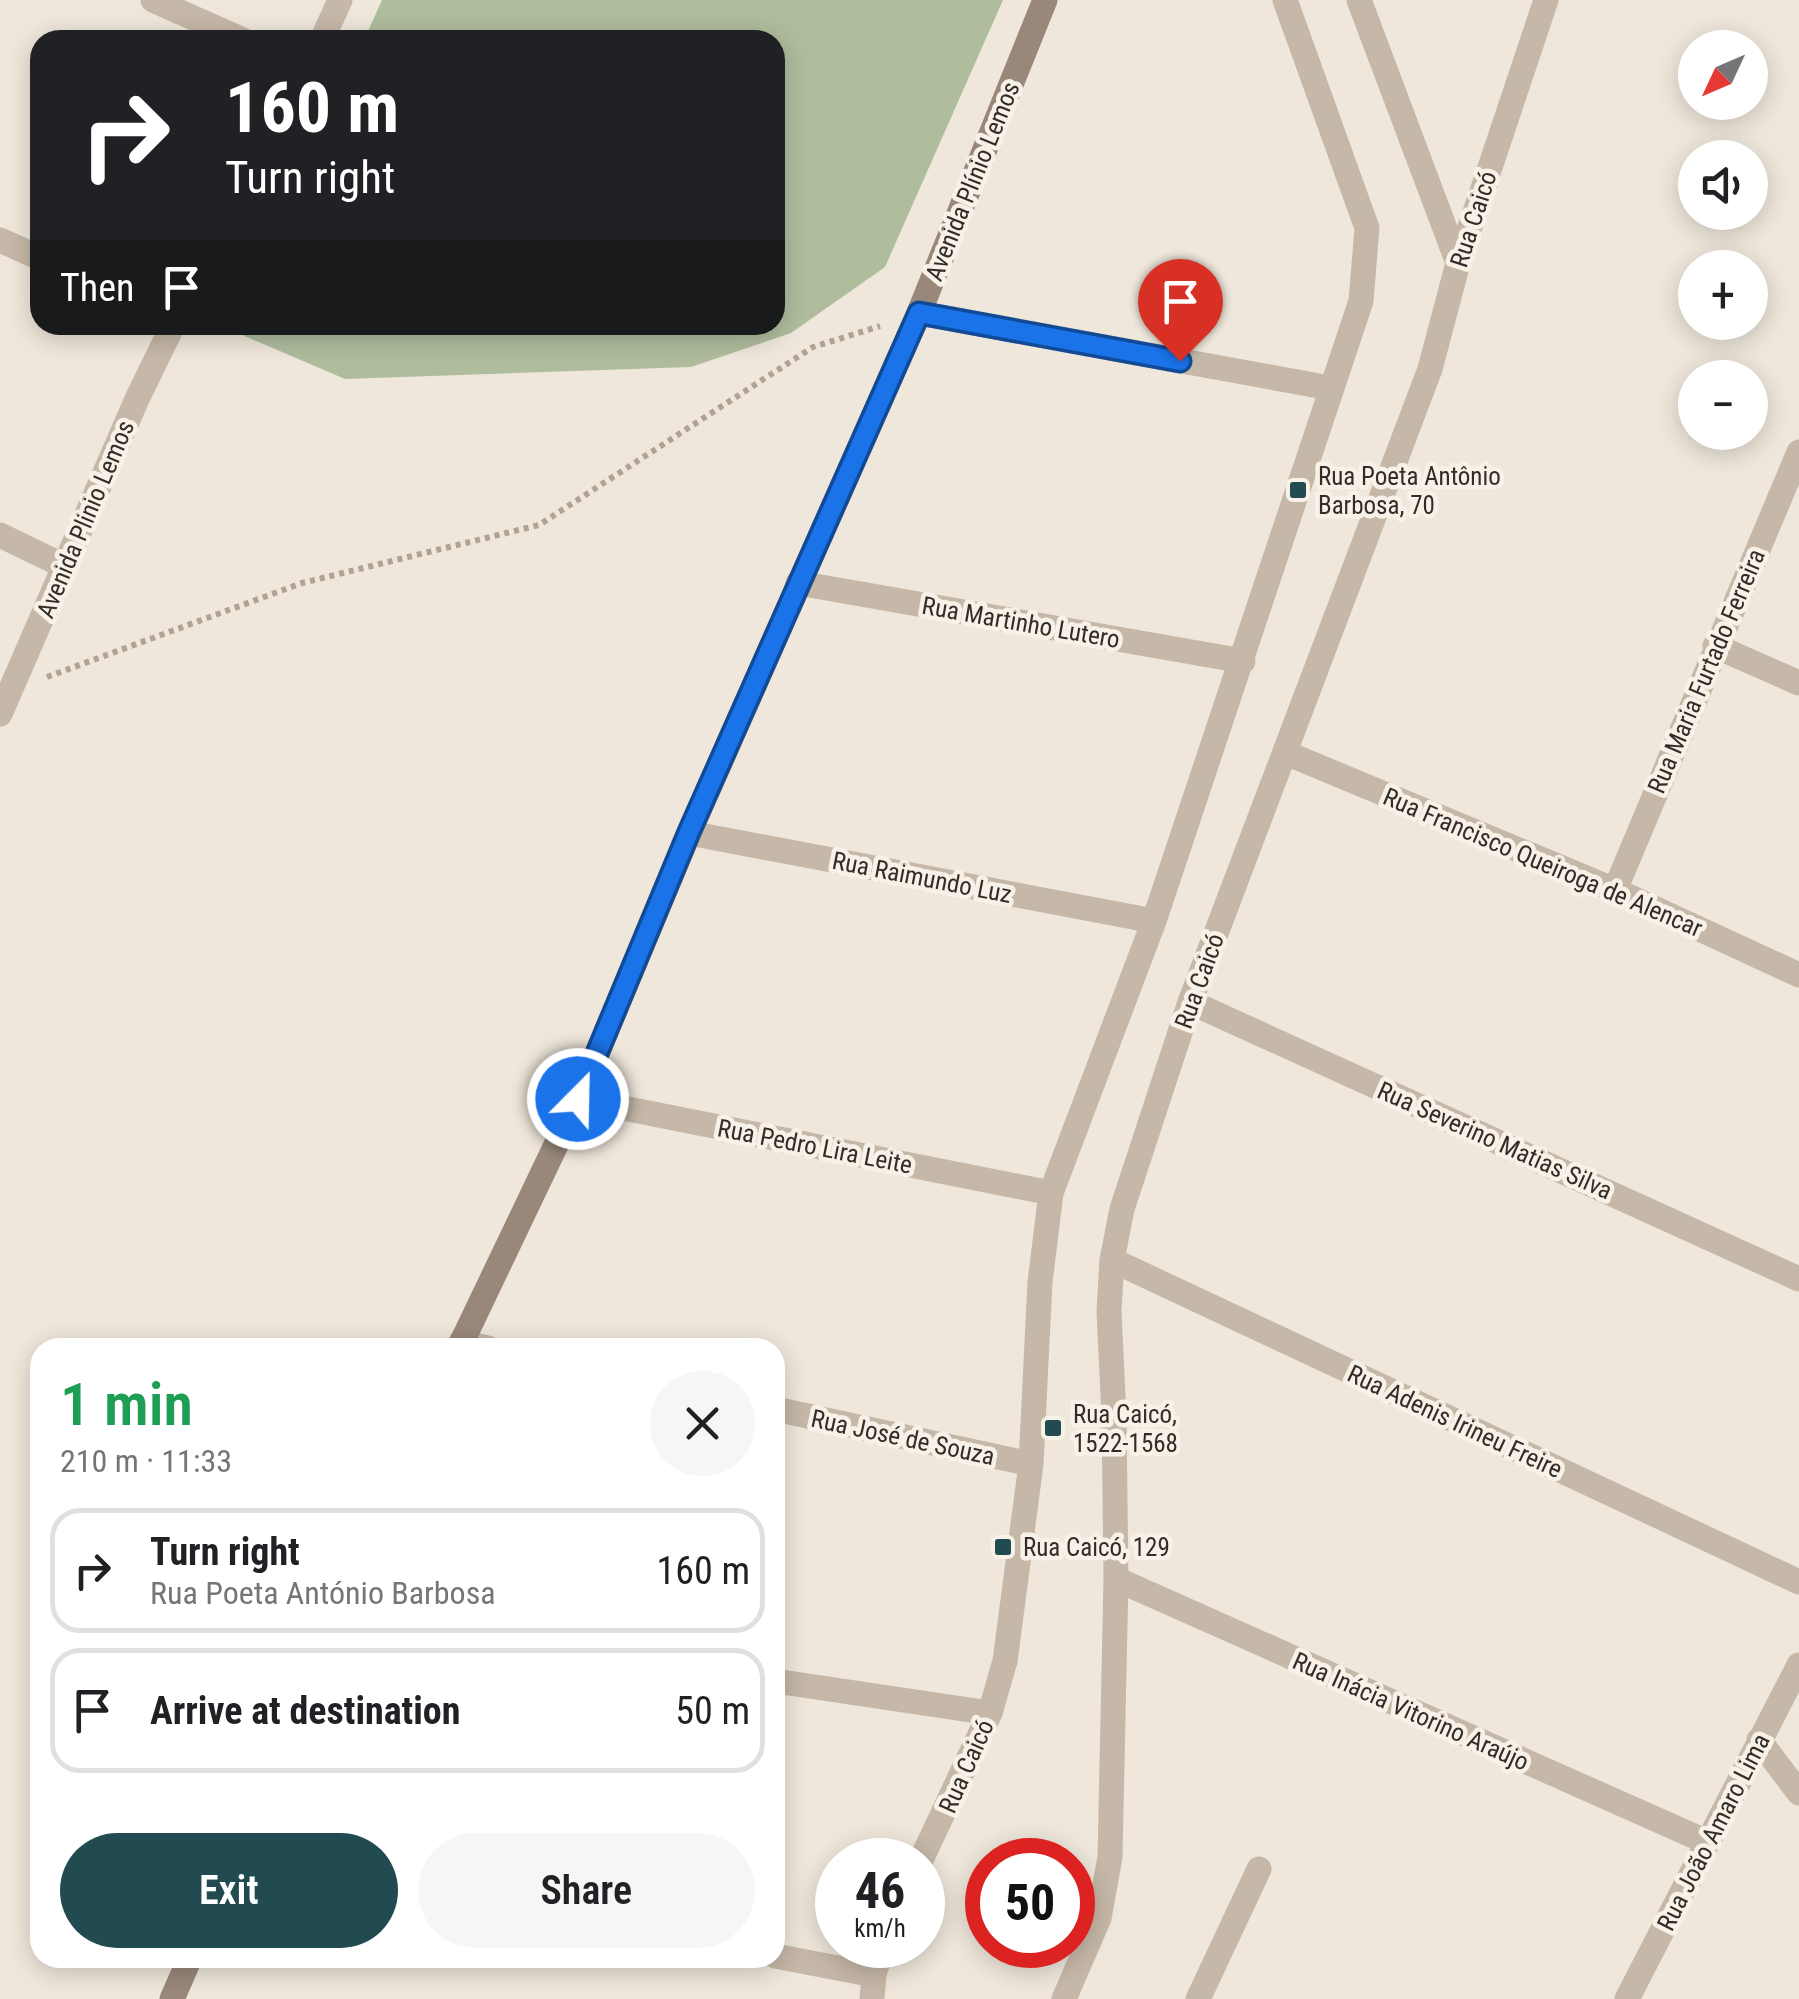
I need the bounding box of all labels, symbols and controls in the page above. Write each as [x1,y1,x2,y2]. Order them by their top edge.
north arrow [1678,30,1768,120]
map controls [1678,30,1768,450]
text: 160 m [225,67,399,149]
icon: right [60,70,190,200]
street label: Avenida Plínio Lemos [919,77,1026,285]
button: sound [1678,140,1768,230]
text: Turn right [225,151,395,204]
street label: Rua Caicó [1444,168,1503,271]
button: + [1678,250,1768,340]
pin [1138,259,1223,362]
icon: arrive [154,260,209,315]
text: Then [60,266,134,310]
icon: arrive [1153,274,1208,329]
button: − [1678,360,1768,450]
street label: Avenida Plinio Lemos [31,416,140,622]
place label: Rua Poeta Antônio Barbosa, 70 [1318,462,1501,520]
marker: Rua Poeta Antônio Barbosa, 70 [1287,479,1309,501]
street label: Rua Maria Furtado Ferreira [1642,545,1771,798]
street label: Rua Martinho Lutero [920,591,1122,654]
street label: Rua Francisco Queiroga de Alencar [1379,782,1707,943]
street label: Rua Raimundo Luz [830,846,1014,909]
street label: Rua Caicó [1169,930,1230,1033]
position arrow [526,1047,630,1151]
street label: Rua Severino Matias Silva [1373,1076,1617,1205]
street label: Rua Pedro Lira Leite [715,1113,915,1180]
street label: Rua Adenis Irineu Freire [1343,1359,1567,1484]
text: 1 min [60,1369,193,1440]
button: close [650,1371,755,1476]
place label: Rua Caicó, 1522-1568 [1073,1400,1178,1458]
street label: Rua José de Souza [808,1404,997,1471]
marker: Rua Caicó, 1522-1568 [1042,1417,1064,1439]
text: 210 m · 11:33 [60,1442,232,1480]
text: Turn right [150,1530,300,1574]
place label: Rua Caicó, 129 [1023,1533,1170,1562]
marker: Rua Caicó, 129 [992,1536,1014,1558]
icon: right [65,1543,120,1598]
text: 160 m [656,1549,750,1593]
text: Rua Poeta António Barbosa [150,1574,496,1612]
street label: Rua Inácia Vitorino Araújo [1288,1646,1533,1777]
icon: arrive [65,1683,120,1738]
text: Arrive at destination [150,1689,460,1733]
text: 50 m [675,1689,750,1733]
street label: Rua Caicó [933,1715,1000,1817]
street label: Rua João Amaro Lima [1651,1729,1776,1936]
button: Exit [60,1833,398,1948]
button: Share [418,1833,755,1948]
speed limit sign: 50 [965,1838,1095,1968]
text: 46 [855,1862,905,1920]
text: km/h [854,1914,906,1943]

